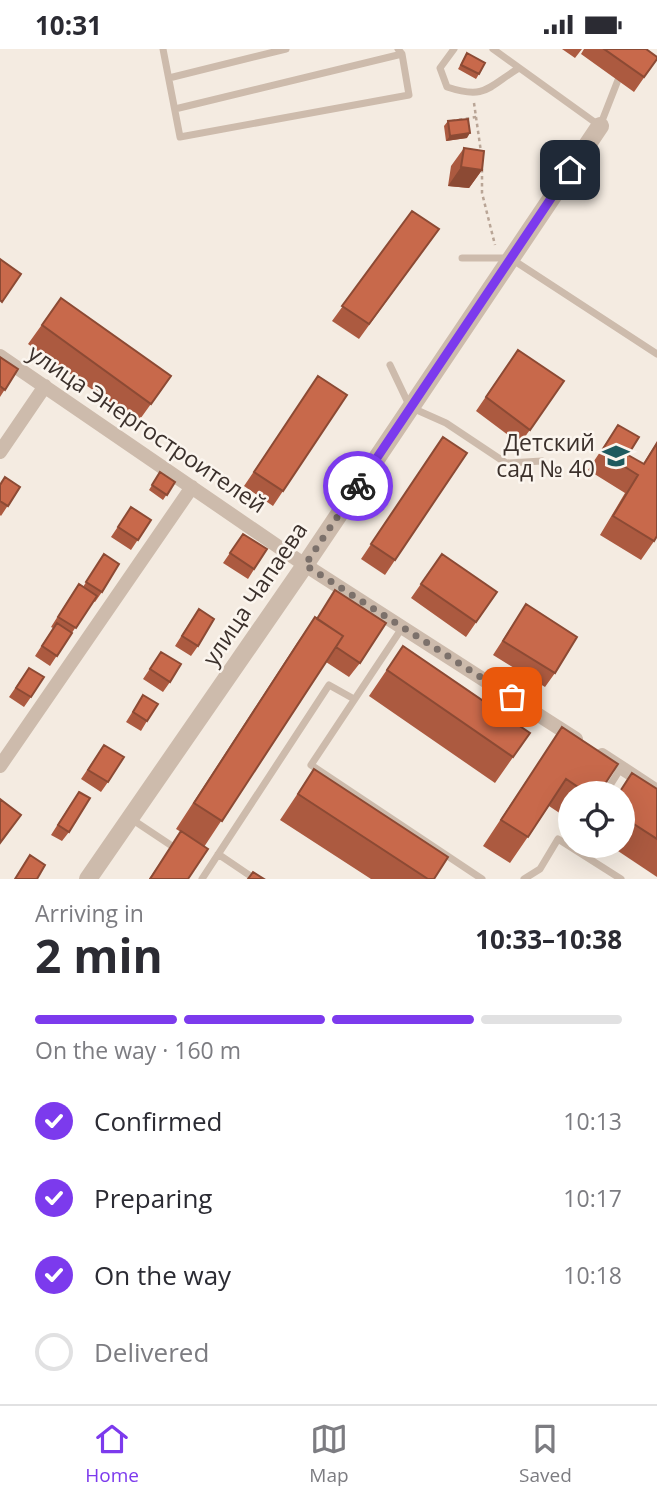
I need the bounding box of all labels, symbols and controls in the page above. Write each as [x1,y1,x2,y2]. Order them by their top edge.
text: 10:31 [35,7,102,43]
pin [540,140,600,200]
icon: home [551,151,589,189]
street label: улица Энергостроителей [22,336,273,520]
place label: Детский сад № 40 [496,426,595,484]
school or university icon: Детский сад № 40 [601,441,631,471]
courier [323,451,393,521]
icon: bike [339,467,377,505]
street label: улица Чапаева [194,515,314,672]
pin [482,667,542,727]
icon: bag [493,678,531,716]
map controls [558,781,635,858]
button: locate [558,781,635,858]
text: Arriving in [35,897,144,929]
text: 10:33–10:38 [475,921,622,957]
text: 2 min [35,924,163,986]
text: On the way · 160 m [35,1034,241,1066]
icon: check [35,1102,73,1140]
text: Confirmed [94,1103,222,1139]
text: 10:13 [563,1105,622,1137]
icon: check [35,1179,73,1217]
text: Preparing [94,1180,212,1216]
text: 10:17 [563,1182,622,1214]
icon: check [35,1256,73,1294]
text: On the way [94,1257,231,1293]
text: 10:18 [563,1259,622,1291]
text: Delivered [94,1334,209,1370]
tab: Home [85,1420,139,1488]
tab: Map [309,1420,349,1488]
tab: Saved [519,1420,572,1488]

